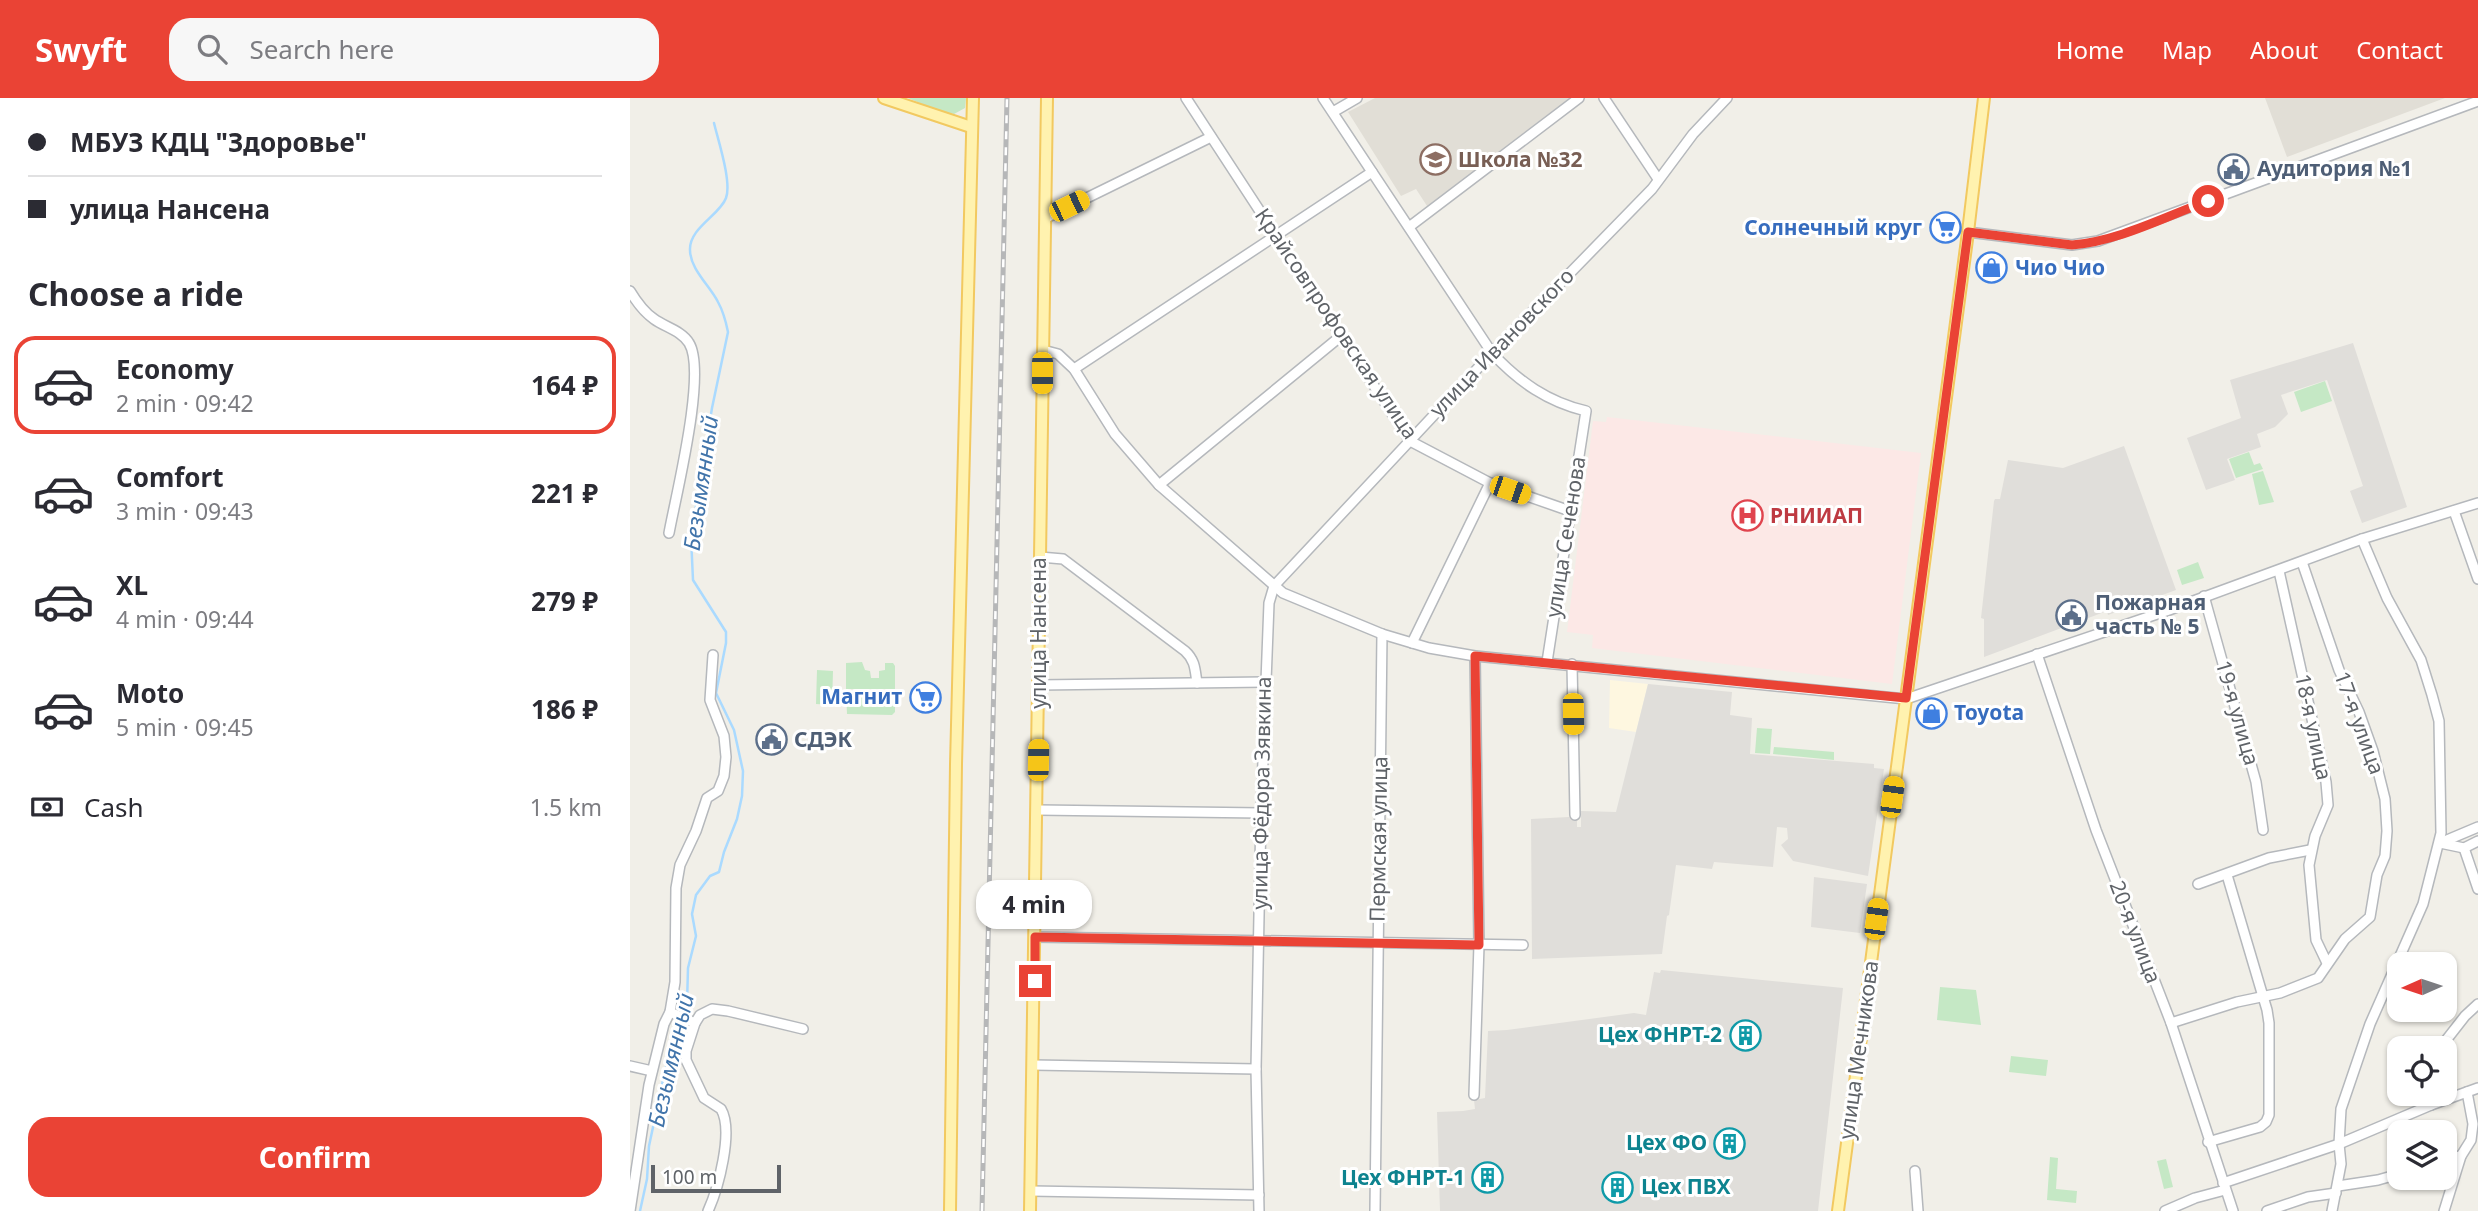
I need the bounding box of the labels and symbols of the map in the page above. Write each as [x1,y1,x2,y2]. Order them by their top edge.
school or university icon: Школа №32 [1418,143,1452,177]
place label: Школа №32 [1458,145,1583,173]
public building icon: Аудитория №1 [2217,152,2251,186]
place label: Аудитория №1 [2257,154,2412,182]
route start [2192,185,2224,217]
car [1046,187,1093,225]
street label: Крайсовпрофовская улица [1249,203,1425,444]
supermarket icon: Солнечный круг [1928,211,1962,245]
place label: Солнечный круг [1744,213,1922,241]
shop icon: Чио Чио [1975,251,2009,285]
place label: Чио Чио [2015,253,2105,281]
street label: улица Ивановского [1423,262,1580,423]
car [1032,352,1053,394]
water label: Безымянный [675,413,725,553]
street label: улица Сеченова [1538,454,1592,619]
car [1487,473,1534,507]
hospital icon: РНИИАП [1730,499,1764,533]
place label: РНИИАП [1770,501,1863,529]
street label: улица Нансена [1024,557,1052,709]
place label: Пожарная часть № 5 [2095,588,2206,640]
public building icon: Пожарная часть № 5 [2055,598,2089,632]
street label: 19-я улица [2210,657,2266,768]
street label: 17-я улица [2328,667,2392,778]
street label: 18-я улица [2289,671,2339,782]
street label: улица Фёдора Зявкина [1245,676,1277,910]
supermarket icon: Магнит [908,680,942,714]
place label: Магнит [821,682,902,710]
car [1563,693,1584,735]
shop icon: Toyota [1914,696,1948,730]
place label: Toyota [1954,698,2024,726]
public building icon: СДЭК [754,723,788,757]
place label: СДЭК [794,725,853,753]
car [1028,739,1049,781]
street label: Пермская улица [1363,756,1393,922]
car [1879,775,1906,819]
street label: 20-я улица [2104,876,2168,987]
callout: 4 min [977,880,1093,928]
car [1863,897,1890,941]
north arrow [2387,952,2457,1022]
street label: улица Мечникова [1832,959,1884,1141]
route end [1019,965,1051,997]
water label: Безымянный [639,990,701,1130]
building icon: Цех ФНРТ-2 [1728,1018,1762,1052]
place label: Цех ФНРТ-2 [1598,1020,1722,1048]
building icon: Цех ФО [1713,1126,1747,1160]
place label: Цех ФО [1626,1128,1707,1156]
building icon: Цех ФНРТ-1 [1471,1161,1505,1195]
scale bar [651,1162,780,1194]
place label: Цех ФНРТ-1 [1341,1163,1465,1191]
building icon: Цех ПВХ [1601,1170,1635,1204]
place label: Цех ПВХ [1641,1172,1731,1200]

